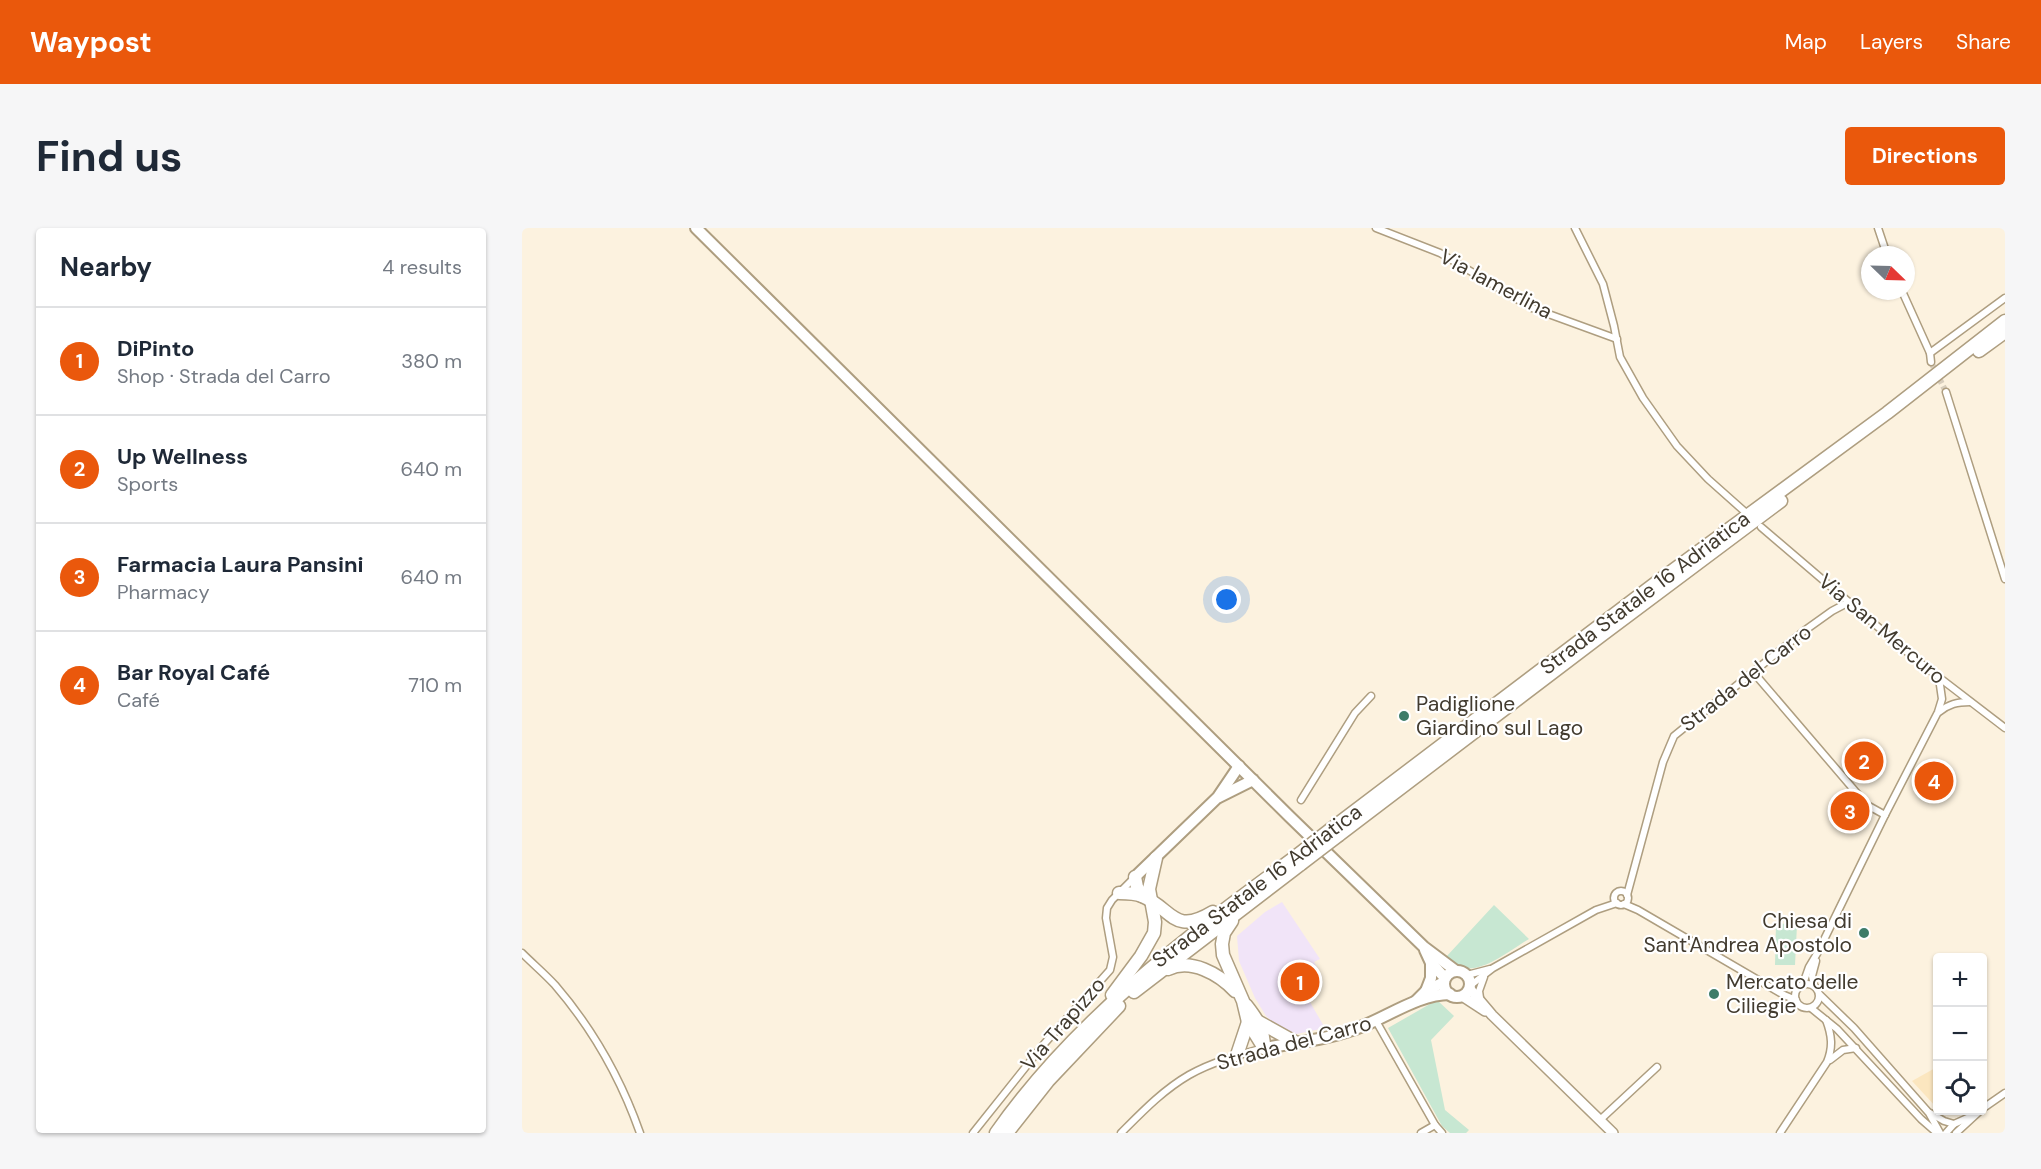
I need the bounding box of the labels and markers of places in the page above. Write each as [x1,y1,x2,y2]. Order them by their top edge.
place label: Padiglione Giardino sul Lago [1416,690,1583,742]
marker: Padiglione Giardino sul Lago [1397,709,1411,723]
pin: 2 [1844,738,1884,784]
pin: 4 [1914,758,1954,804]
pin: 3 [1830,788,1870,834]
place label: Chiesa di Sant'Andrea Apostolo [1643,907,1852,959]
marker: Chiesa di Sant'Andrea Apostolo [1857,926,1871,940]
pin: 1 [1280,960,1320,1005]
place label: Mercato delle Ciliegie [1726,968,1859,1020]
marker: Mercato delle Ciliegie [1707,987,1721,1001]

